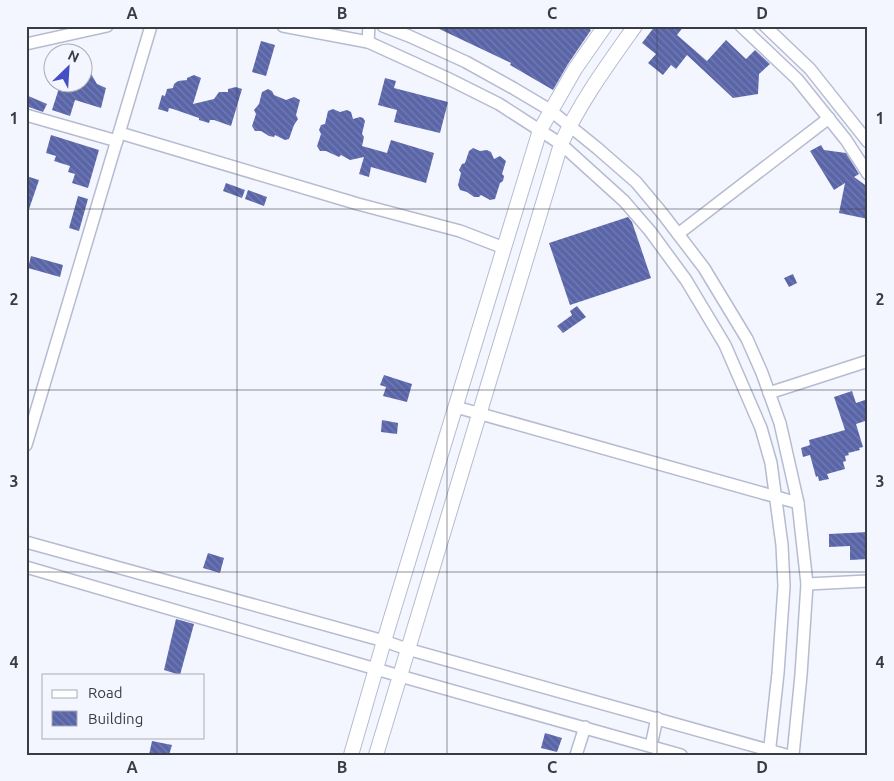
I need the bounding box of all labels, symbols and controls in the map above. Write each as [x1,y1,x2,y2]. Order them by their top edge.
text: A [126,4,138,22]
text: B [337,4,347,22]
text: C [547,4,557,22]
text: D [756,4,768,22]
north arrow [42,42,92,92]
text: N [65,47,82,66]
text: 1 [9,109,19,127]
text: 1 [875,109,885,127]
text: 2 [9,290,19,308]
text: 2 [875,290,885,308]
text: 3 [9,472,19,490]
text: 3 [875,472,885,490]
text: 4 [9,653,19,671]
text: 4 [875,653,885,671]
legend [42,674,205,738]
text: Road [88,684,123,701]
text: Building [88,710,143,727]
text: A [126,758,138,776]
text: B [337,758,347,776]
text: C [547,758,557,776]
text: D [756,758,768,776]

